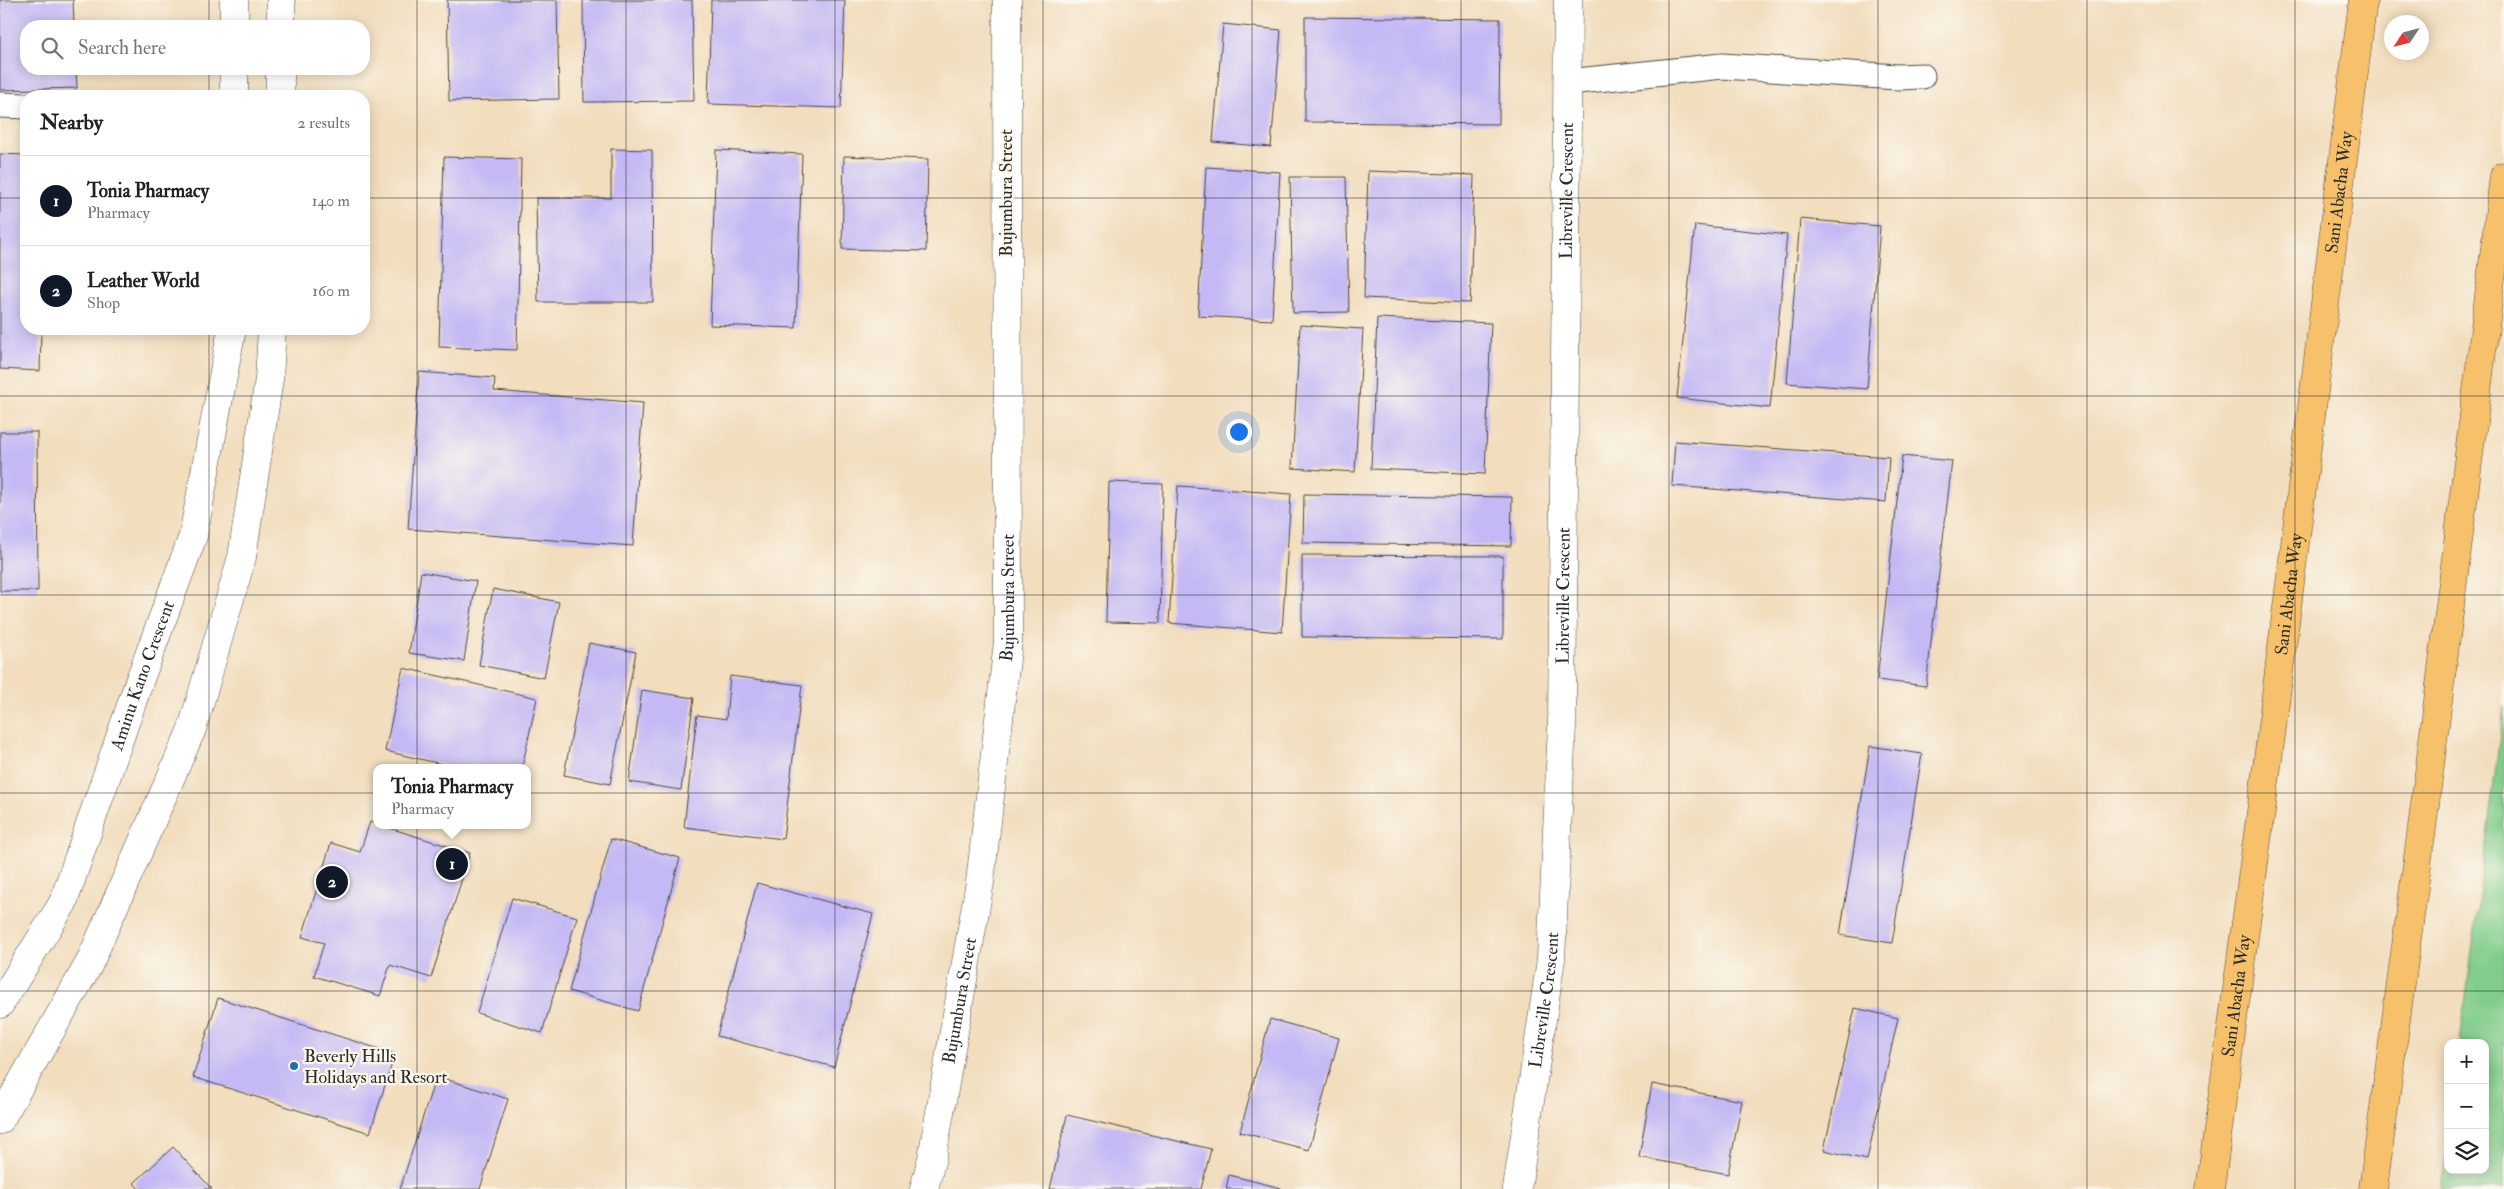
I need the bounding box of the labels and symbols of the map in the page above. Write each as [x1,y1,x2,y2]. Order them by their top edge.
north arrow [2384,15,2429,60]
street label: Libreville Crescent [1555,122,1579,259]
street label: Bujumbura Street [995,129,1018,257]
street label: Sani Abacha Way [2320,129,2359,255]
your location [1226,419,1252,445]
street label: Libreville Crescent [1552,527,1576,664]
street label: Sani Abacha Way [2270,531,2308,657]
street label: Bujumbura Street [995,534,1020,663]
street label: Aminu Kano Crescent [105,597,180,754]
pin: 1 [436,845,468,883]
pin: 2 [316,863,348,901]
street label: Libreville Crescent [1524,931,1564,1070]
street label: Sani Abacha Way [2217,932,2256,1058]
street label: Bujumbura Street [938,935,982,1065]
place label: Beverly Hills Holidays and Resort [304,1045,447,1089]
marker: Beverly Hills Holidays and Resort [288,1060,300,1072]

